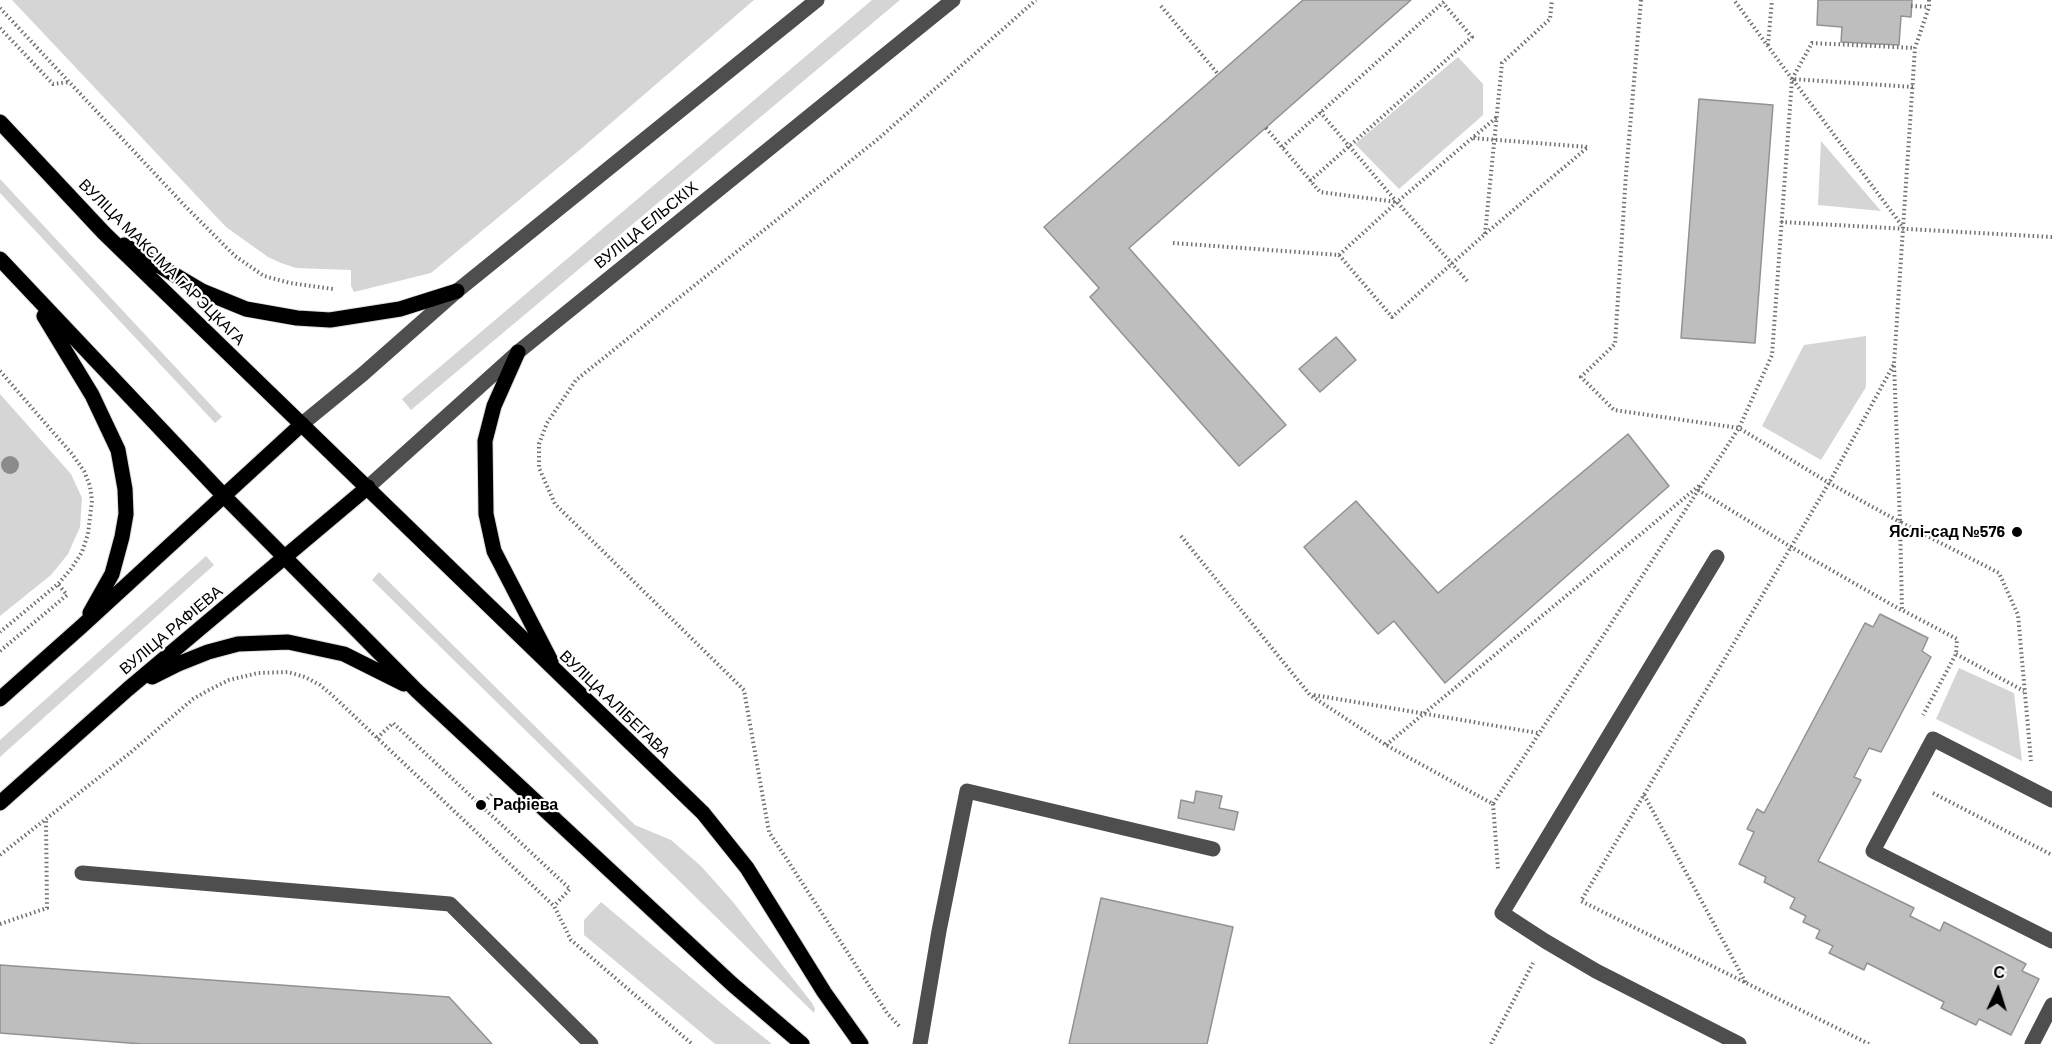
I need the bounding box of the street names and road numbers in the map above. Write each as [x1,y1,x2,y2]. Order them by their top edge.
street label: ВУЛІЦА МАКСІМА ГАРЭЦКАГА [75,175,249,349]
street label: ВУЛІЦА ЕЛЬСКІХ [590,177,702,273]
street label: ВУЛІЦА РАФІЕВА [116,581,226,679]
street label: ВУЛІЦА АЛІБЕГАВА [556,646,674,762]

